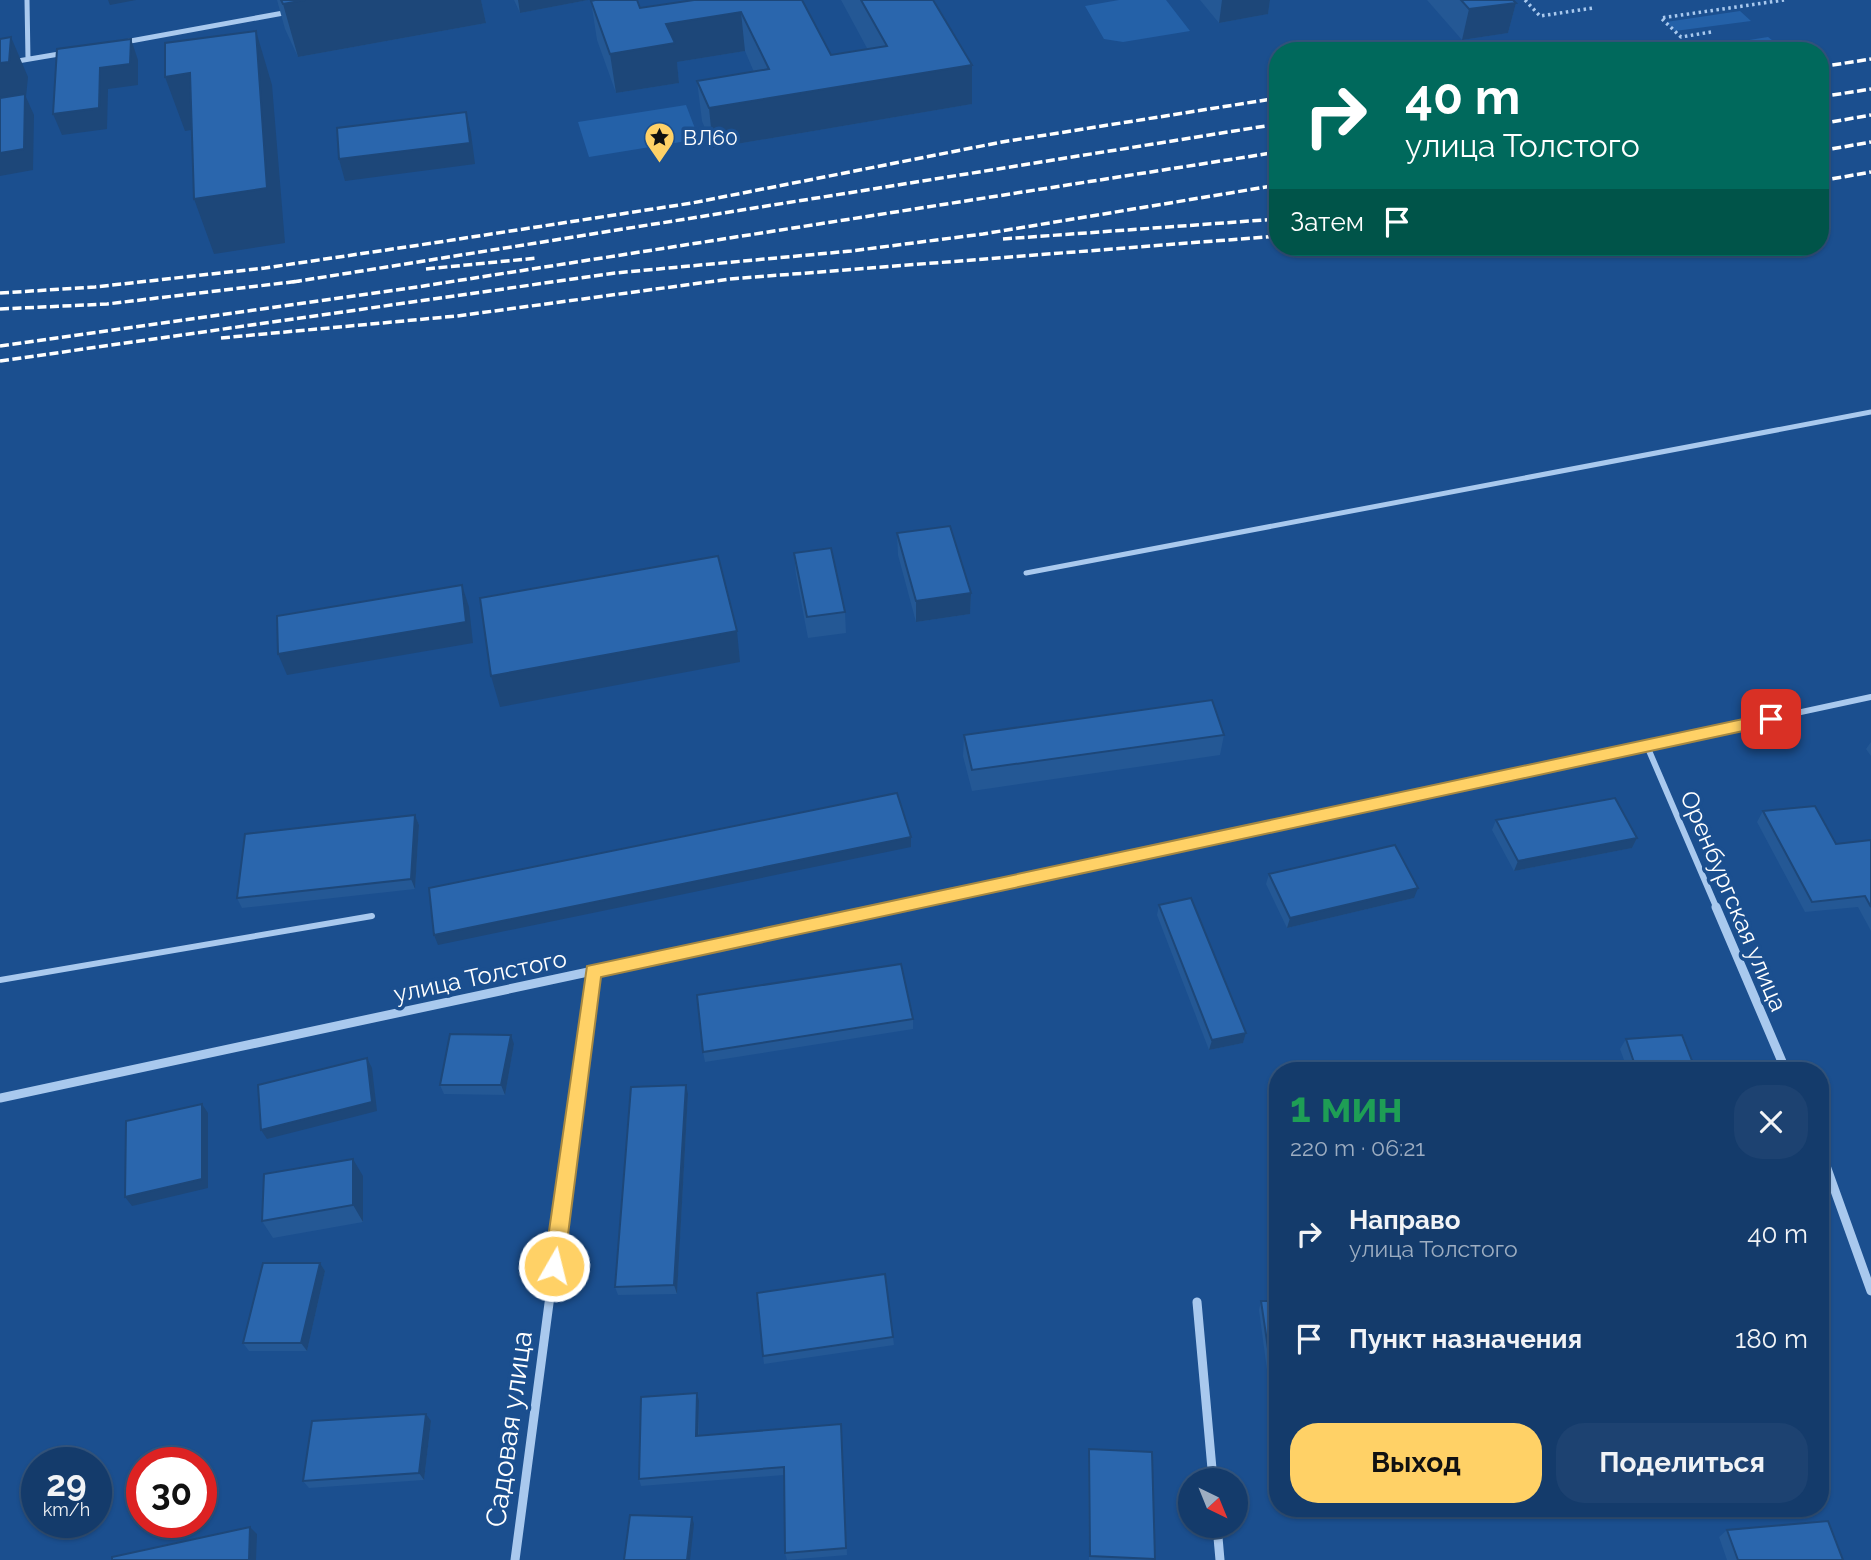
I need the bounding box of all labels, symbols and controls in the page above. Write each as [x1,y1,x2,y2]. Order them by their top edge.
text: 40 m [1405,68,1520,125]
icon: right [1290,70,1381,161]
place icon: ВЛ60 [643,120,677,164]
place label: ВЛ60 [683,125,738,150]
text: улица Толстого [1405,127,1640,164]
icon: arrive [1378,203,1416,241]
text: Затем [1290,207,1364,237]
pin [1741,689,1801,749]
icon: arrive [1752,700,1790,738]
street label: Оренбургская улица [1674,786,1794,1016]
street label: улица Толстого [391,944,569,1008]
text: 1 мин [1290,1083,1403,1132]
button: close [1734,1085,1808,1159]
text: 220 m · 06:21 [1290,1134,1425,1161]
text: Направо [1349,1205,1460,1235]
icon: right [1290,1215,1328,1253]
text: 40 m [1747,1219,1808,1249]
position arrow [517,1229,591,1303]
text: улица Толстого [1349,1235,1518,1262]
icon: arrive [1290,1320,1328,1358]
text: Пункт назначения [1349,1324,1582,1354]
text: 180 m [1735,1324,1808,1354]
street label: Садовая улица [479,1329,539,1529]
button: Выход [1290,1423,1542,1503]
button: Поделиться [1556,1423,1808,1503]
speed limit sign: 30 [126,1447,217,1538]
text: 29 [46,1463,87,1504]
north arrow [1178,1468,1248,1538]
map controls [1178,1468,1248,1538]
text: km/h [43,1499,90,1520]

